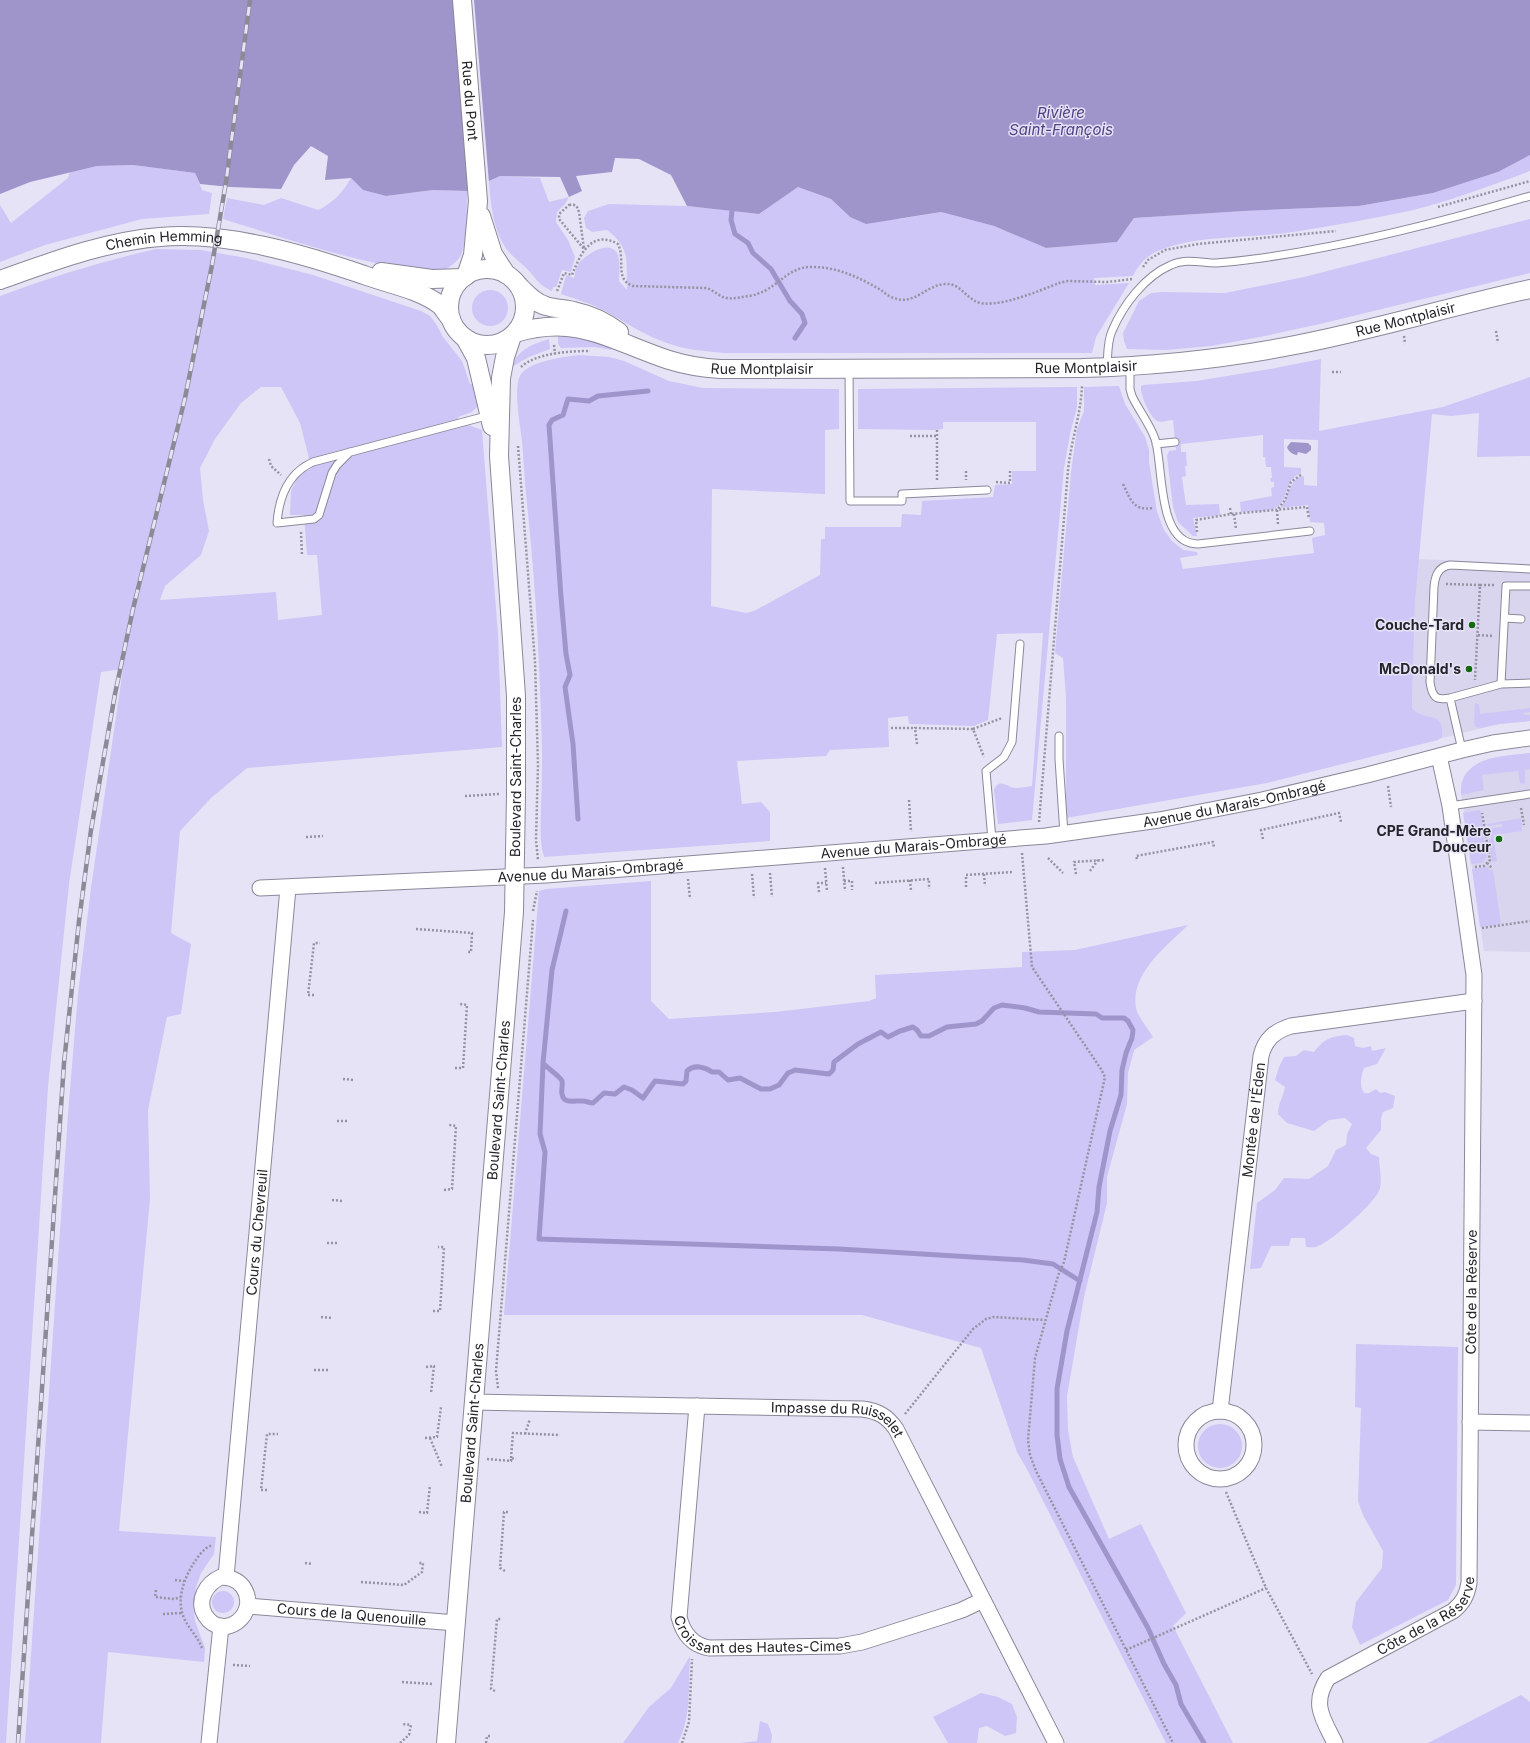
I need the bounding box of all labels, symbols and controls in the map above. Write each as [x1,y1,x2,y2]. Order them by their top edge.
street label: Rue du Pont [459,60,482,142]
water label: Rivière Saint-François [1009,103,1113,139]
street label: Chemin Hemming [104,227,224,254]
street label: Rue Montplaisir [1354,298,1457,340]
street label: Rue Montplaisir [1035,356,1138,376]
street label: Rue Montplaisir [710,359,813,377]
place label: Couche-Tard [1375,616,1464,633]
marker: Couche-Tard [1467,620,1477,630]
place label: McDonald's [1379,660,1461,677]
marker: McDonald's [1464,664,1474,674]
street label: Boulevard Saint-Charles [506,697,524,857]
street label: Avenue du Marais-Ombragé [1142,776,1327,830]
place label: CPE Grand-Mère Douceur [1376,822,1491,855]
street label: Avenue du Marais-Ombragé [820,830,1007,862]
marker: CPE Grand-Mère Douceur [1494,834,1504,844]
street label: Avenue du Marais-Ombragé [497,855,684,885]
street label: Boulevard Saint-Charles [483,1019,513,1181]
street label: Montée de l'Éden [1238,1061,1268,1178]
street label: Cours du Chevreuil [242,1168,271,1296]
street label: Côte de la Réserve [1462,1229,1480,1354]
street label: Boulevard Saint-Charles [457,1342,487,1504]
street label: Impasse du Ruisselet [771,1398,908,1440]
street label: Côte de la Réserve [1374,1576,1477,1658]
street label: Cours de la Quenouille [276,1599,427,1629]
street label: Croissant des Hautes-Cimes [671,1613,852,1656]

